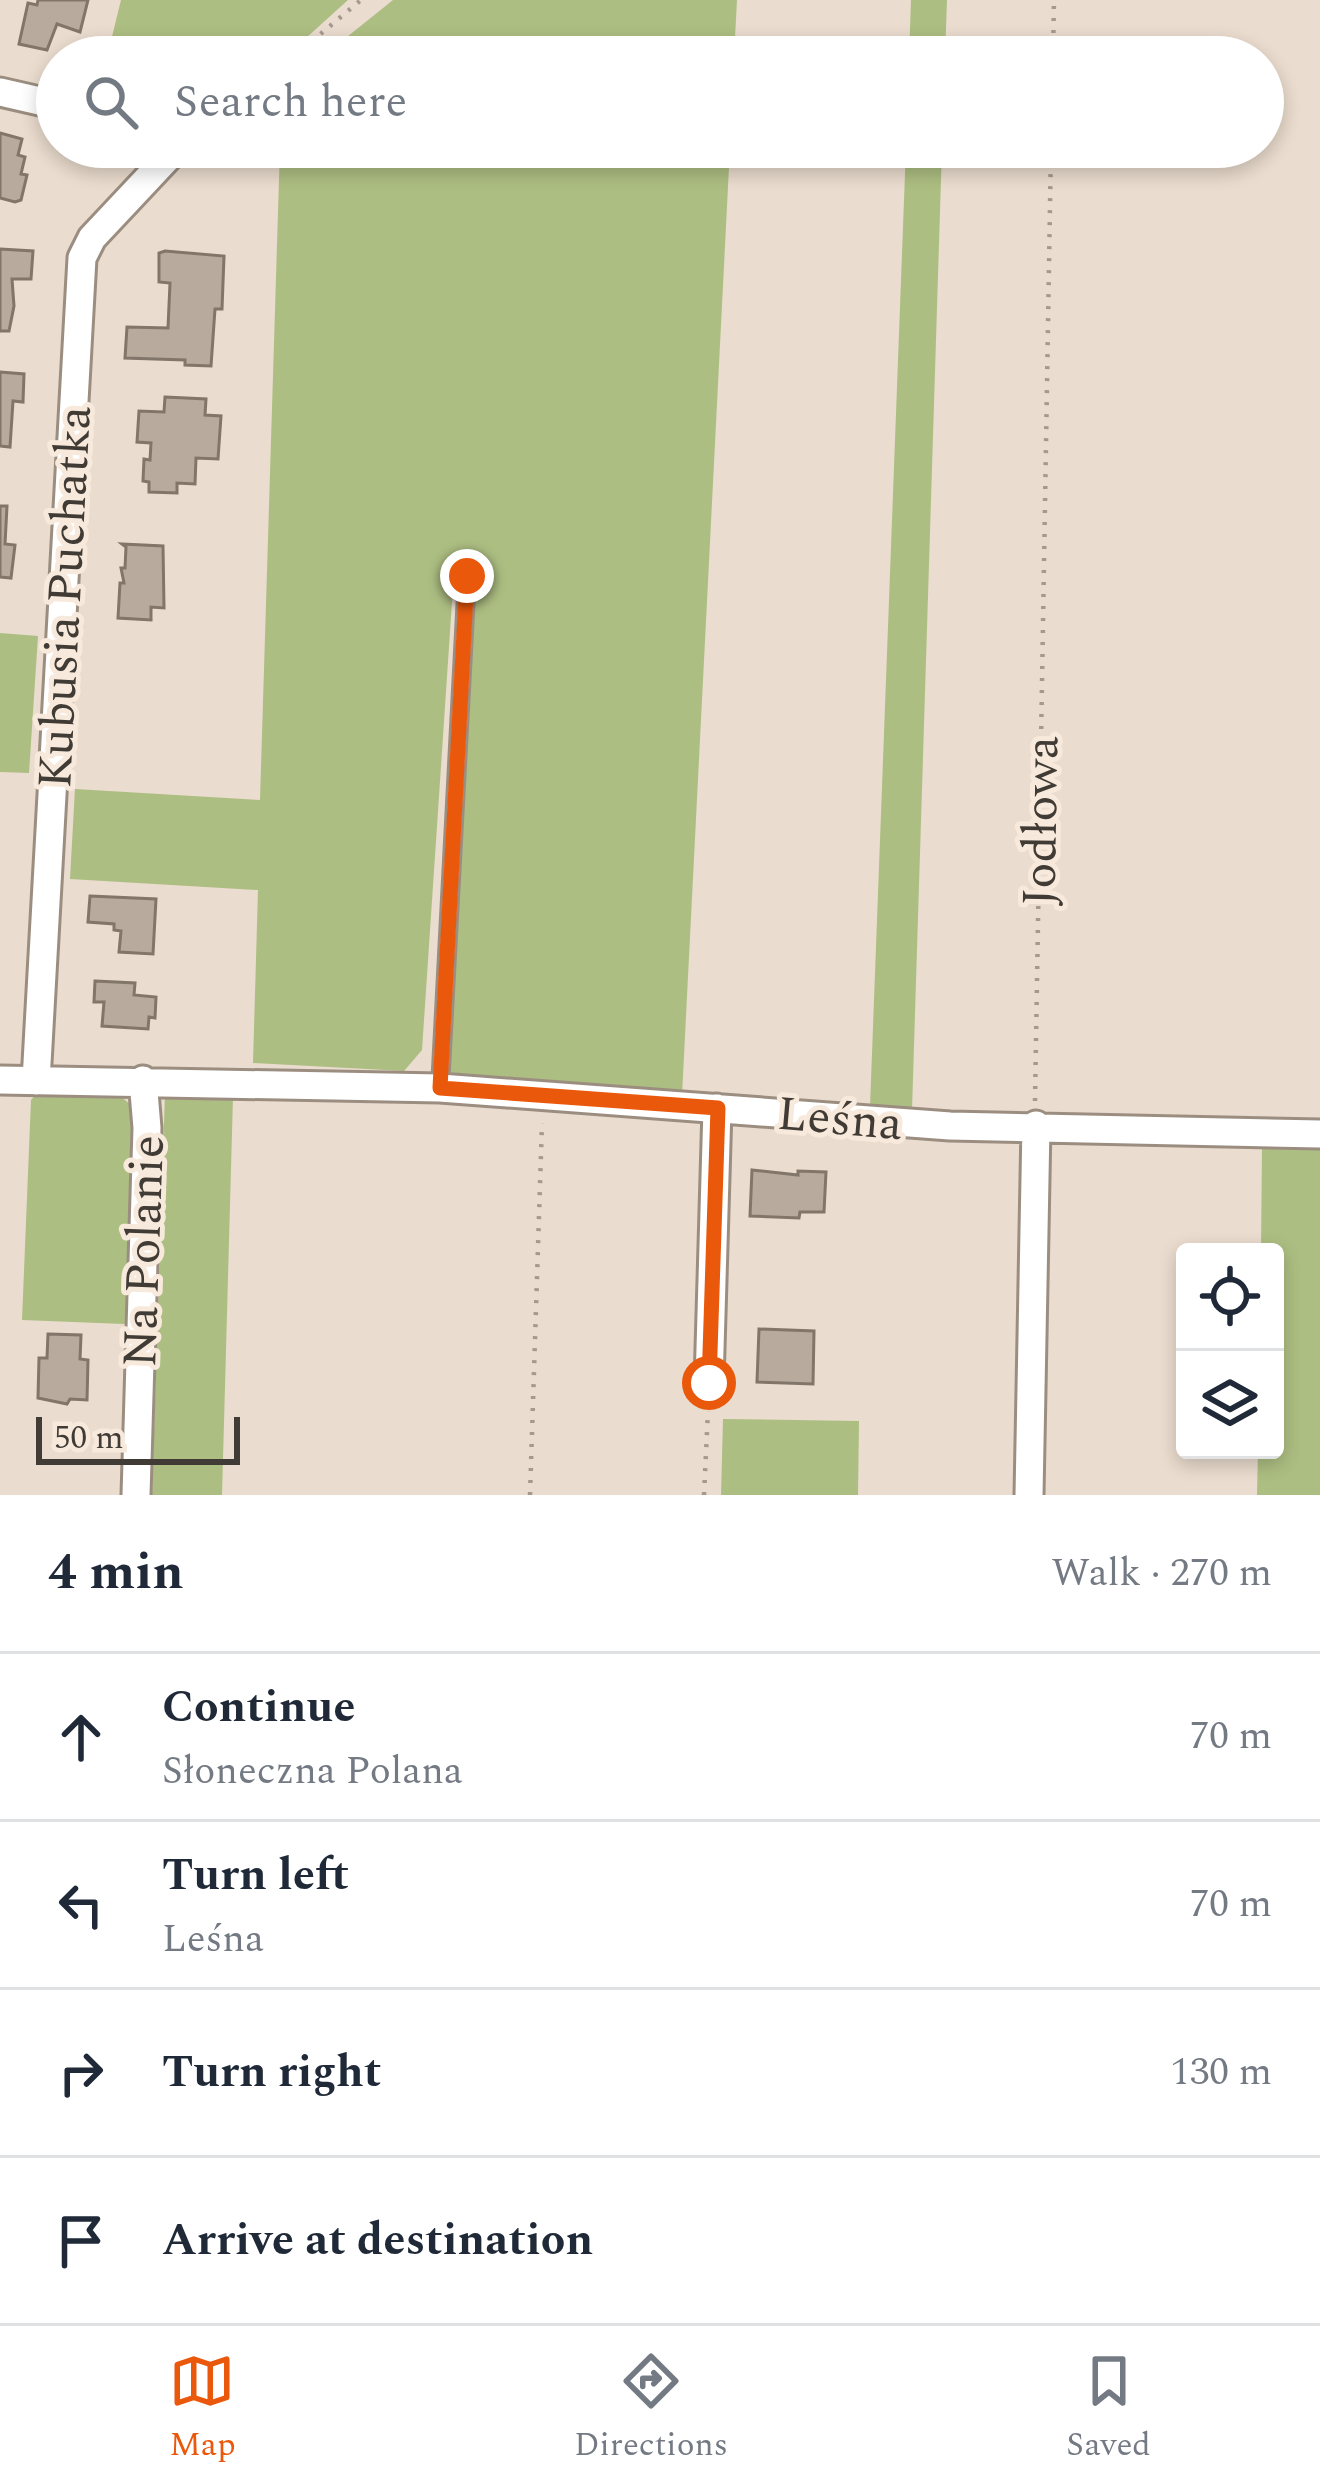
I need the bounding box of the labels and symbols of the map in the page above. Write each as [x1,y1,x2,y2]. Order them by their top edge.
street label: Kubusia Puchatka [19,404,112,790]
route end [440,549,494,603]
street label: Jodłowa [1004,735,1079,907]
street label: Leśna [774,1078,905,1161]
street label: Na Polanie [104,1134,185,1369]
route start [682,1356,736,1410]
scale bar [36,1411,240,1464]

